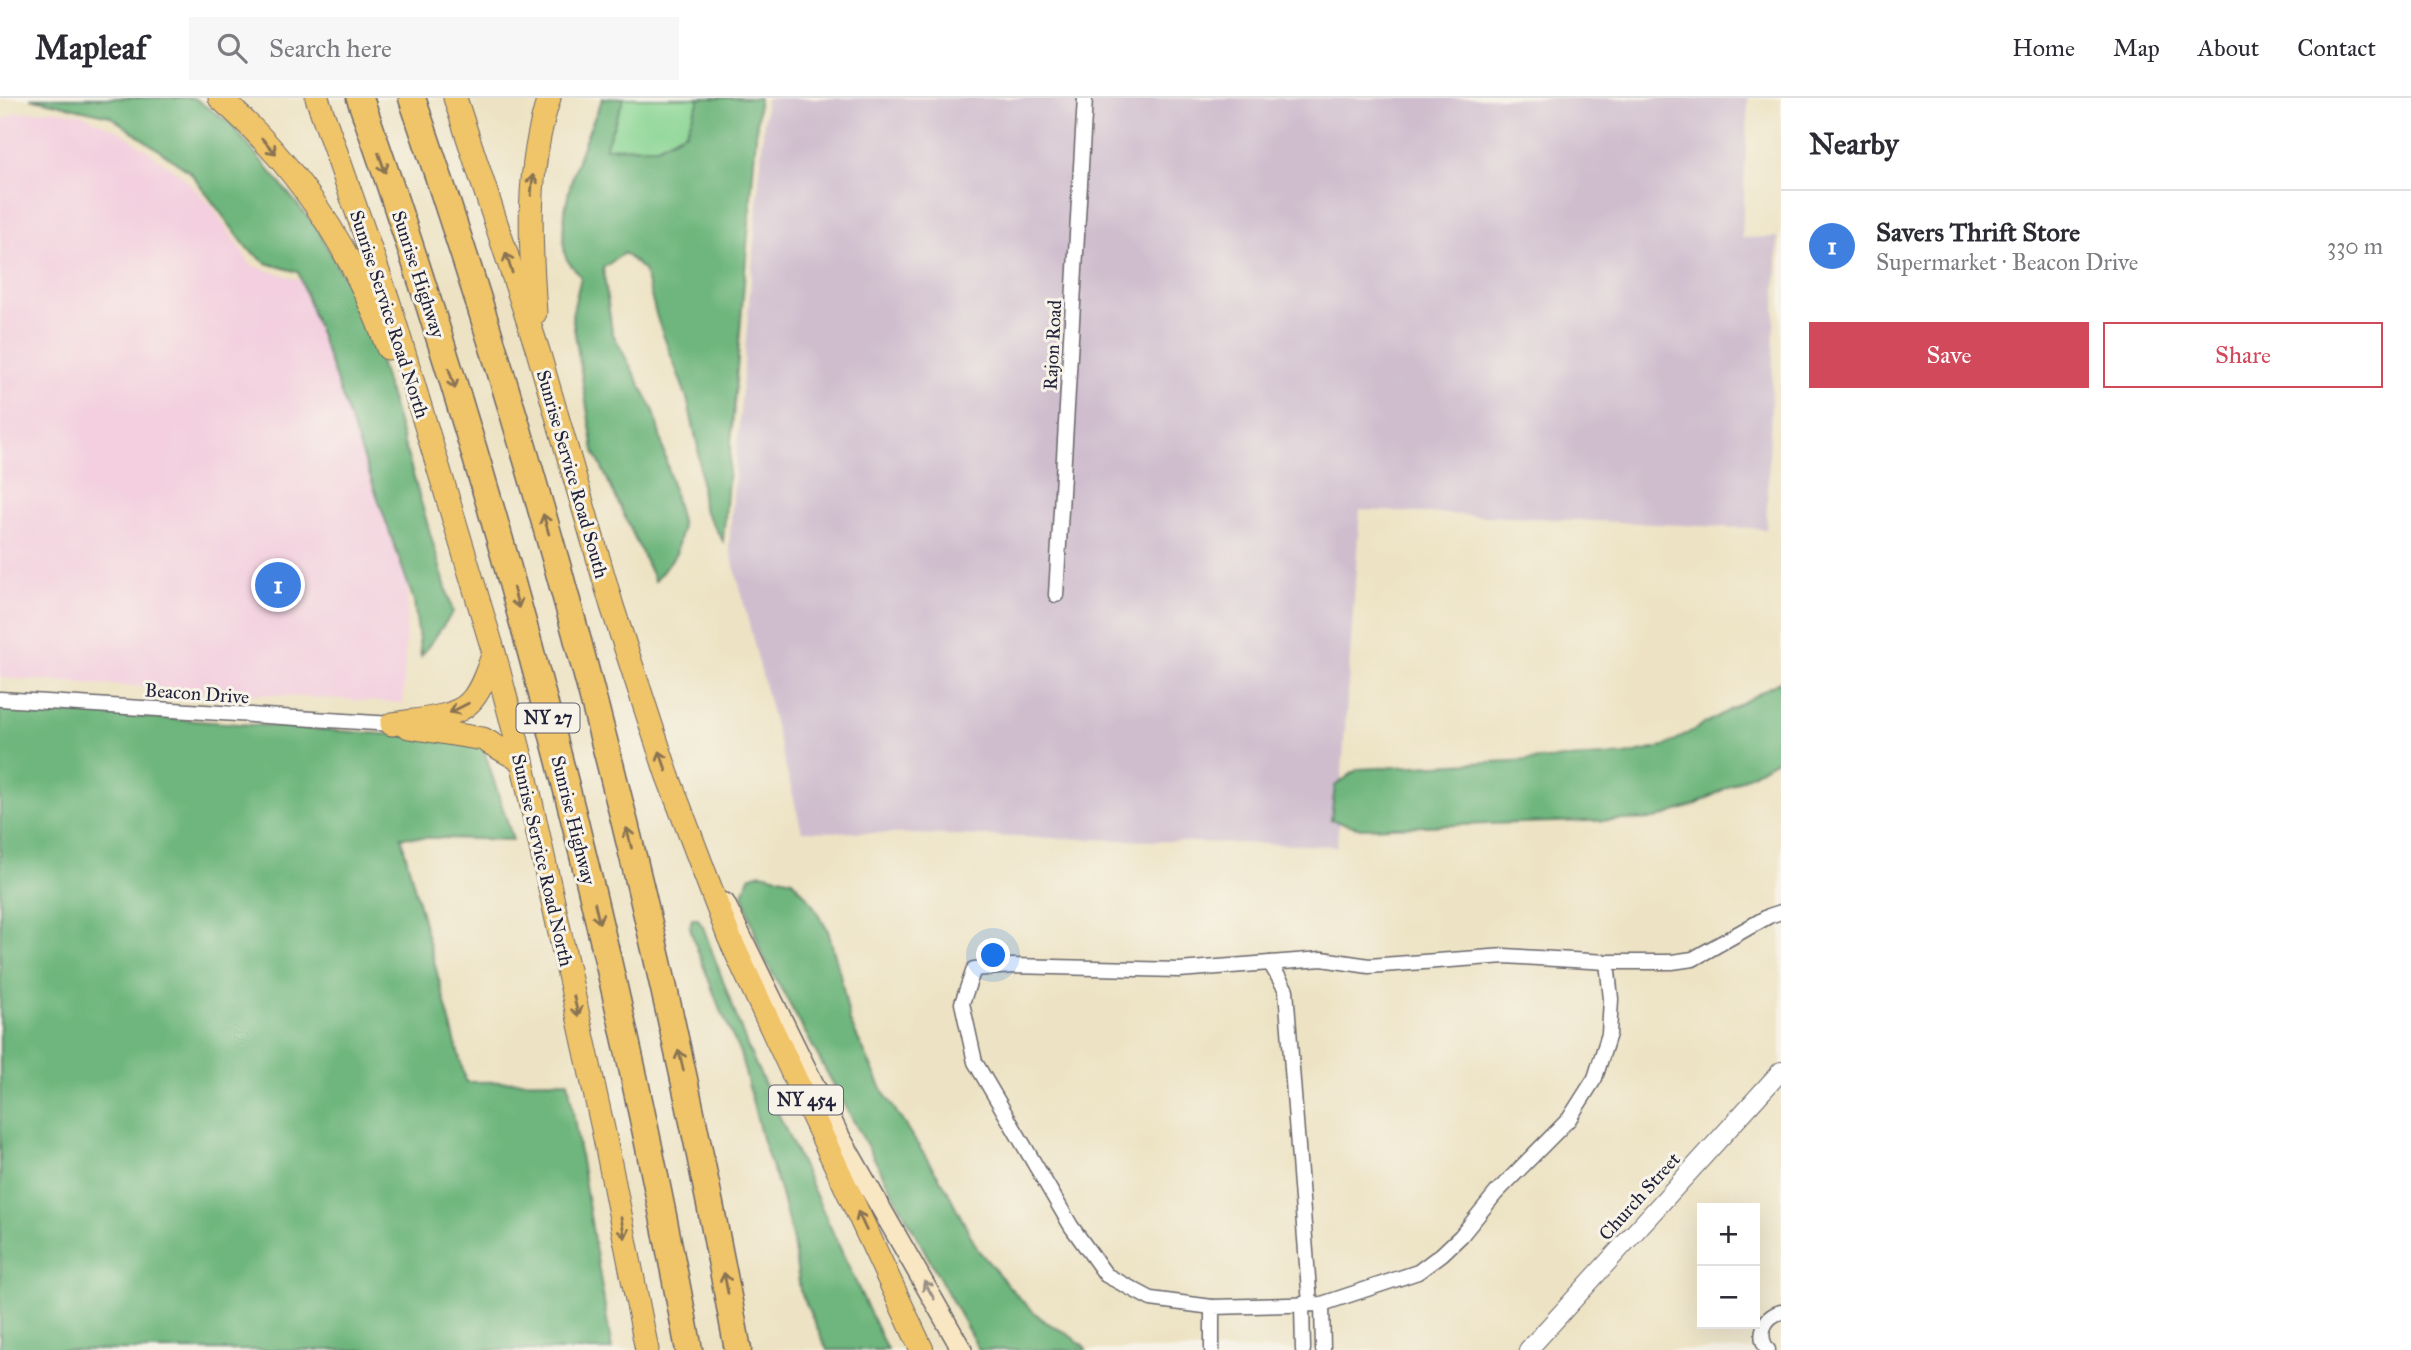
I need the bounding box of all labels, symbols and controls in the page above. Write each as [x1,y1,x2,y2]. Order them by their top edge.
search box [189,17,679,80]
text: Mapleaf [35,28,147,68]
icon: search [213,29,251,67]
text: Search here [269,32,392,64]
text: Home [2012,33,2075,63]
text: Map [2113,33,2160,63]
text: About [2198,33,2259,63]
text: Contact [2297,33,2376,63]
text: Nearby [1809,126,1899,162]
one-way arrow [261,137,278,154]
one-way arrow [377,151,389,173]
one-way arrow [526,174,539,197]
street label: Sunrise Service Road North [345,207,434,422]
street label: Sunrise Highway [386,208,450,342]
text: Savers Thrift Store [1876,216,2080,248]
text: 1 [1827,232,1837,260]
text: 330 m [2327,232,2383,260]
text: Supermarket · Beacon Drive [1876,248,2138,276]
one-way arrow [502,252,515,274]
street label: Rajon Road [1039,299,1066,391]
button: Save [1809,322,2089,388]
button: Share [2103,322,2383,388]
street label: Sunrise Service Road South [532,367,613,581]
one-way arrow [447,368,460,390]
one-way arrow [538,513,551,535]
pin: 1 [255,559,301,611]
one-way arrow [510,586,523,608]
street label: Beacon Drive [144,678,250,709]
one-way arrow [449,702,470,716]
road number: NY 27 [516,704,580,732]
one-way arrow [656,750,668,772]
street label: Sunrise Service Road North [507,752,578,969]
street label: Sunrise Highway [545,753,601,889]
one-way arrow [622,827,635,850]
one-way arrow [591,901,605,924]
your location [976,938,1010,972]
one-way arrow [570,994,583,1016]
one-way arrow [673,1049,687,1072]
road number: NY 454 [769,1085,843,1114]
street label: Church Street [1594,1147,1685,1245]
map controls [1697,1203,1760,1329]
button: + [1697,1203,1760,1266]
one-way arrow [855,1211,869,1232]
one-way arrow [617,1216,631,1239]
button: − [1697,1266,1760,1329]
one-way arrow [718,1272,732,1295]
one-way arrow [922,1281,936,1301]

